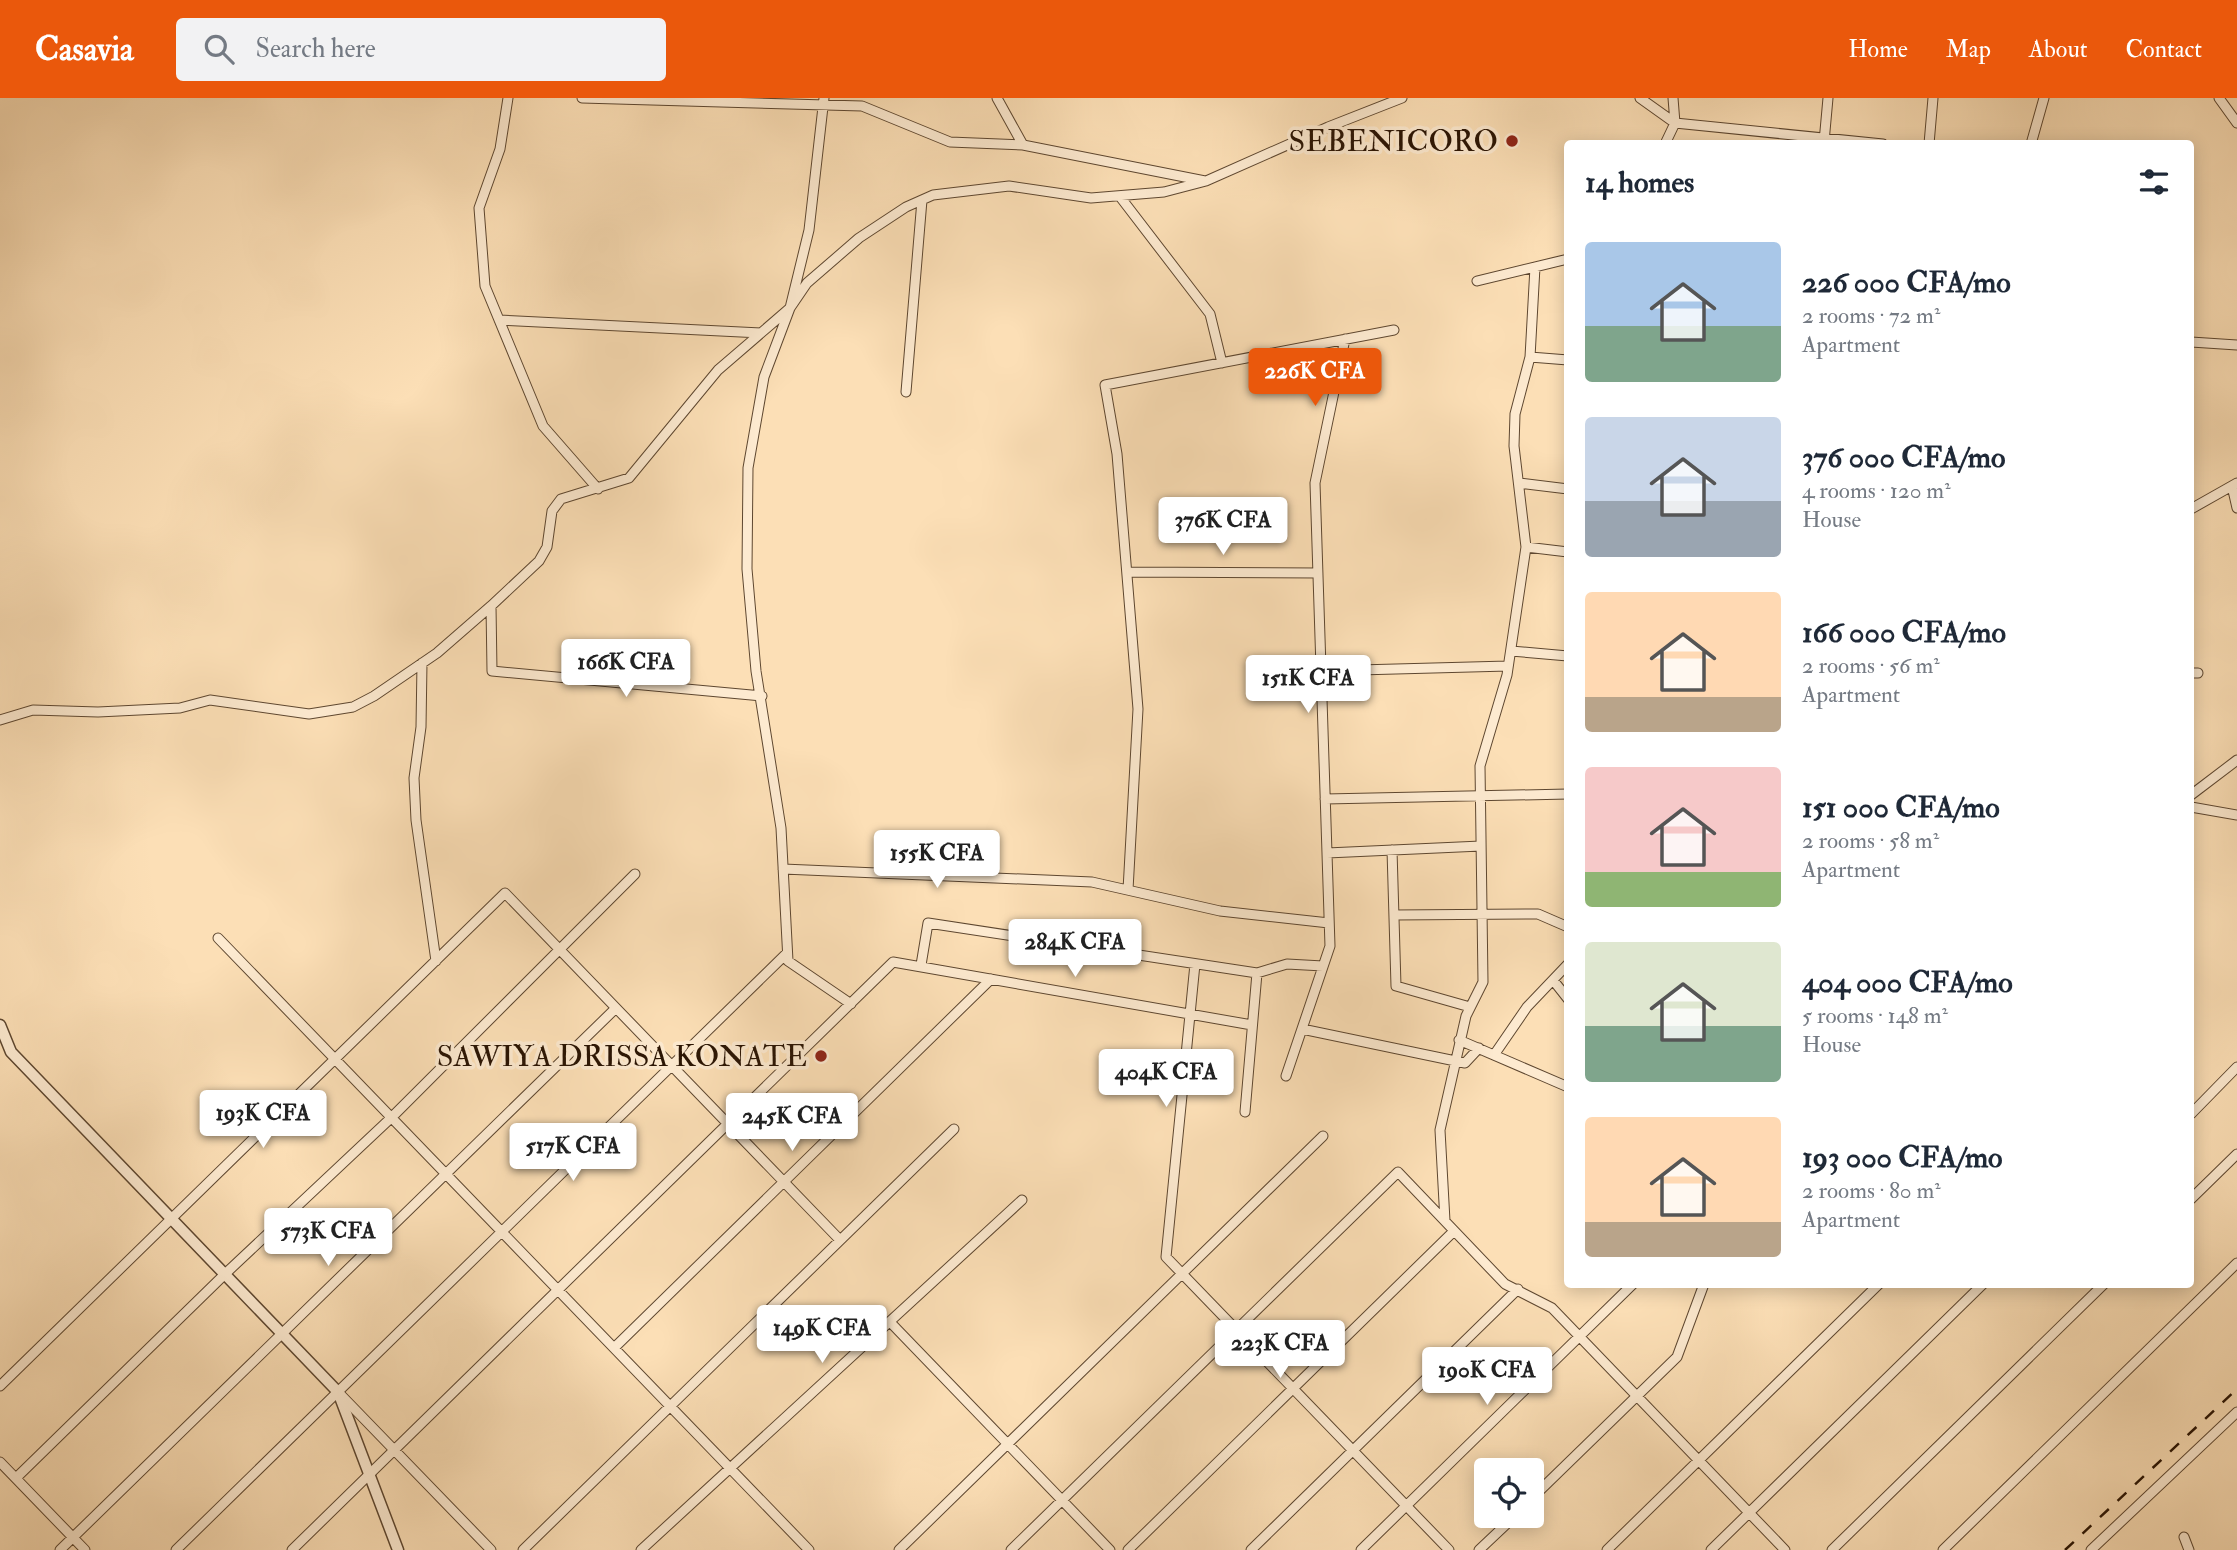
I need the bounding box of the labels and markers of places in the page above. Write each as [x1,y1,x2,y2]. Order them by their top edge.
place label: SEBENICORO [1288,123,1498,160]
marker: SEBENICORO [1504,133,1520,149]
pin: 226K CFA [1243,348,1387,408]
pin: 376K CFA [1151,498,1295,557]
pin: 166K CFA [554,640,698,699]
pin: 151K CFA [1236,656,1380,715]
pin: 155K CFA [865,830,1009,890]
pin: 284K CFA [1003,920,1147,979]
place label: SAWIYA DRISSA KONATE [437,1038,807,1075]
marker: SAWIYA DRISSA KONATE [813,1048,829,1064]
pin: 404K CFA [1094,1049,1238,1109]
pin: 193K CFA [191,1090,335,1150]
pin: 245K CFA [720,1094,864,1153]
pin: 517K CFA [501,1124,645,1183]
pin: 573K CFA [256,1208,400,1268]
pin: 149K CFA [750,1306,894,1365]
pin: 223K CFA [1208,1320,1352,1380]
pin: 190K CFA [1415,1348,1559,1407]

